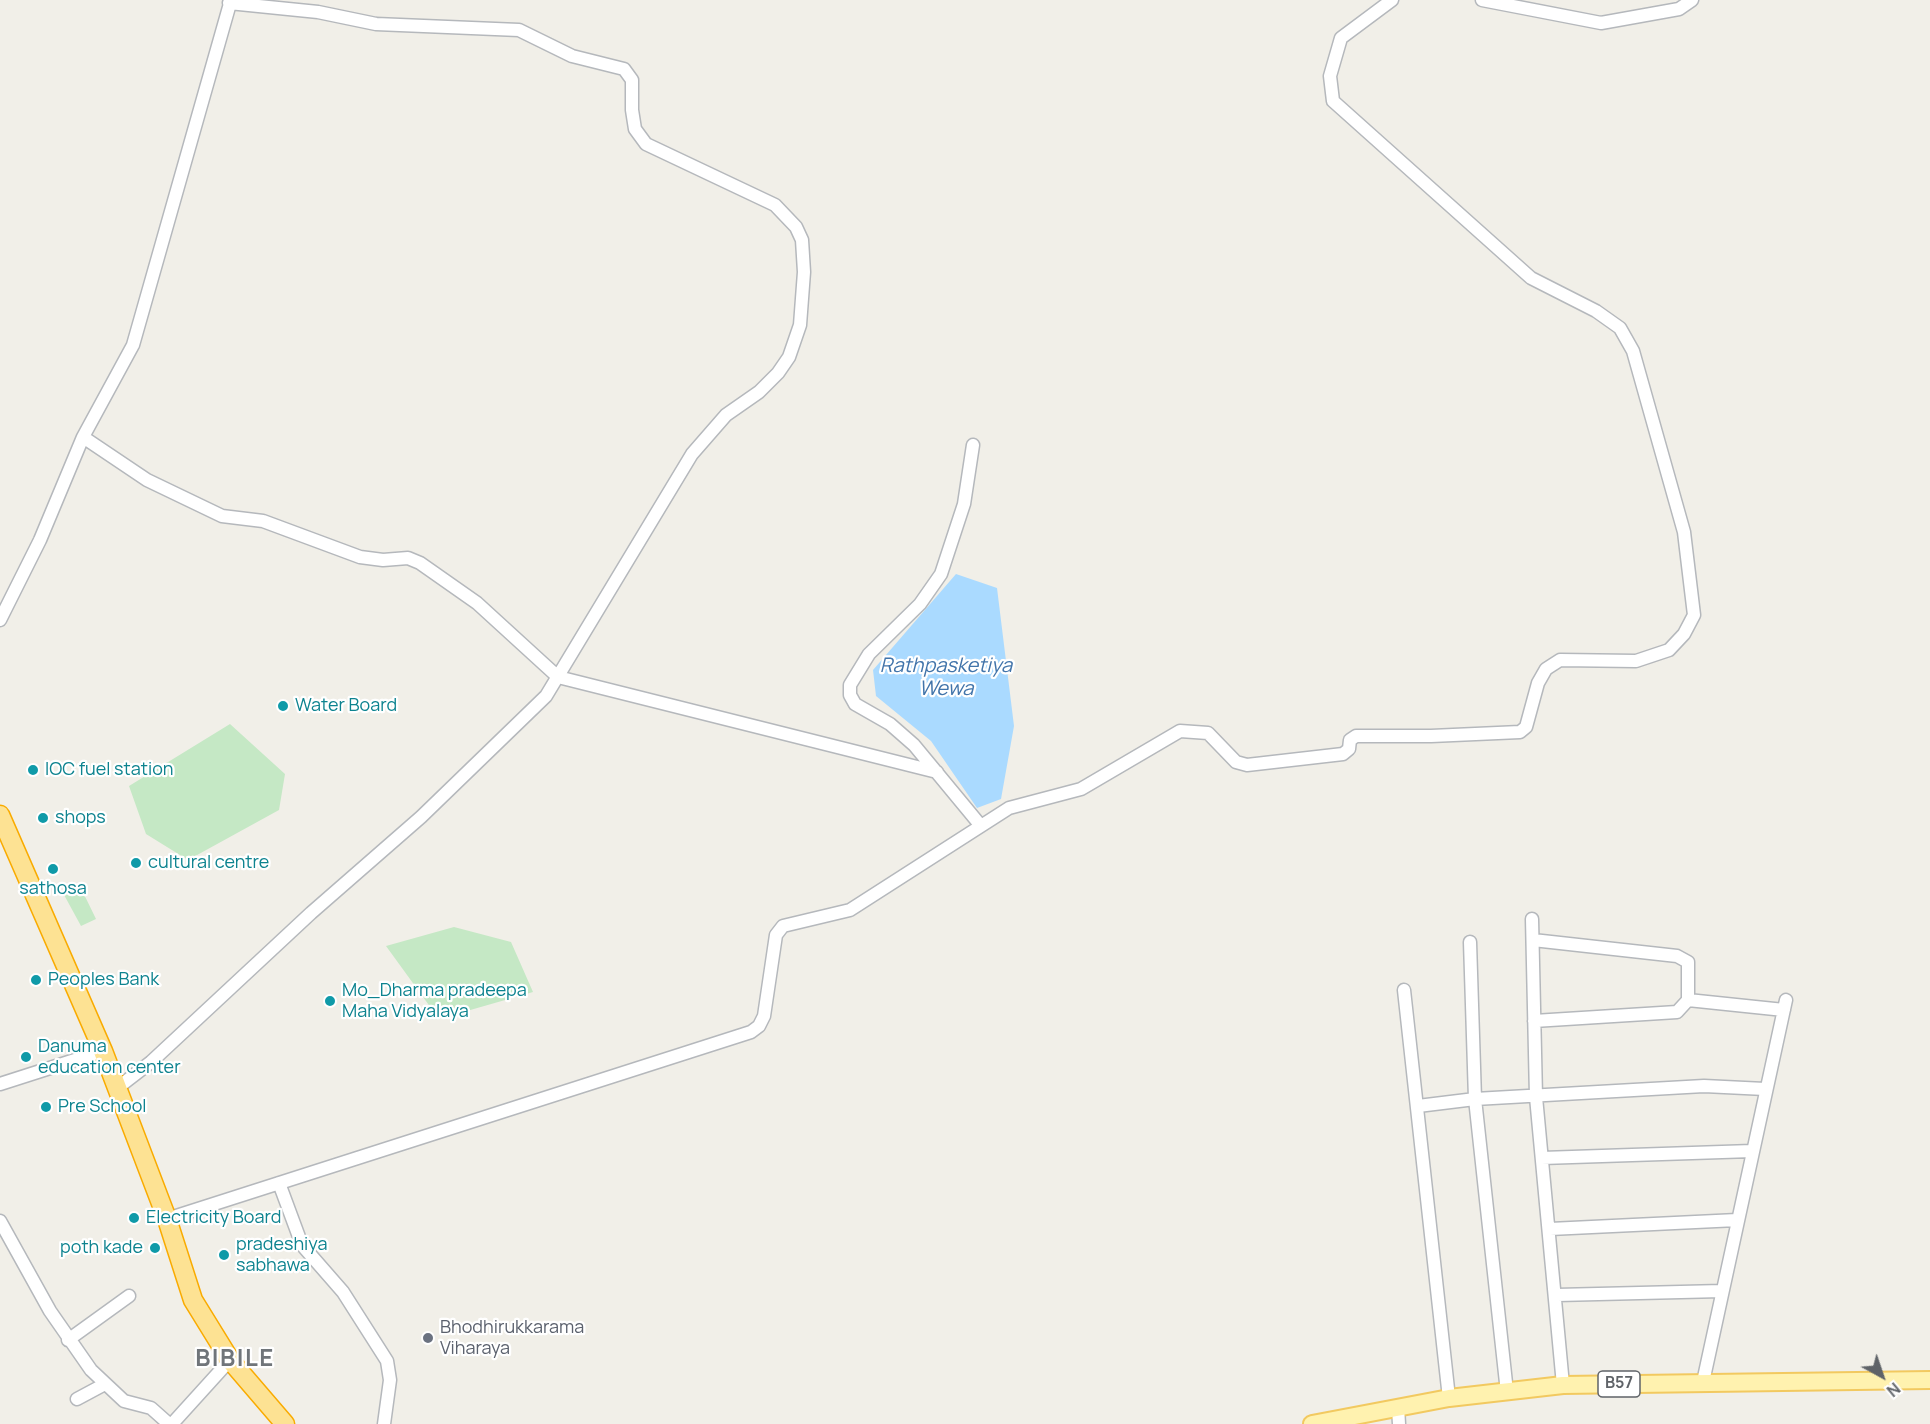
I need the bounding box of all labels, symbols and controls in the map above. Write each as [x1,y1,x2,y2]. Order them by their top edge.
water label: Rathpasketiya Wewa [880,654,1012,701]
place label: Water Board [295,695,397,717]
marker: Water Board [276,699,290,713]
place label: IOC fuel station [45,759,174,781]
marker: IOC fuel station [26,763,40,777]
place label: shops [55,807,106,829]
marker: shops [36,811,50,825]
place label: cultural centre [148,852,269,874]
marker: cultural centre [129,856,143,870]
marker: sathosa [46,862,60,876]
place label: sathosa [19,878,87,900]
place label: Peoples Bank [48,969,159,991]
marker: Peoples Bank [29,973,43,987]
place label: Mo_Dharma pradeepa Maha Vidyalaya [342,980,527,1022]
marker: Mo_Dharma pradeepa Maha Vidyalaya [323,994,337,1008]
place label: Danuma education center [38,1036,181,1078]
marker: Danuma education center [19,1050,33,1064]
place label: Pre School [58,1096,147,1118]
marker: Pre School [39,1100,53,1114]
place label: Electricity Board [146,1207,281,1229]
marker: Electricity Board [127,1211,141,1225]
place label: pradeshiya sabhawa [236,1234,327,1276]
place label: poth kade [60,1237,143,1259]
marker: poth kade [148,1241,162,1255]
marker: pradeshiya sabhawa [217,1248,231,1262]
place label: Bhodhirukkarama Viharaya [440,1317,584,1360]
marker: Bhodhirukkarama Viharaya [421,1331,435,1345]
district label: BIBILE [195,1345,275,1373]
north arrow [1852,1346,1912,1406]
road number: B57 [1598,1371,1640,1397]
text: N [1882,1378,1905,1402]

